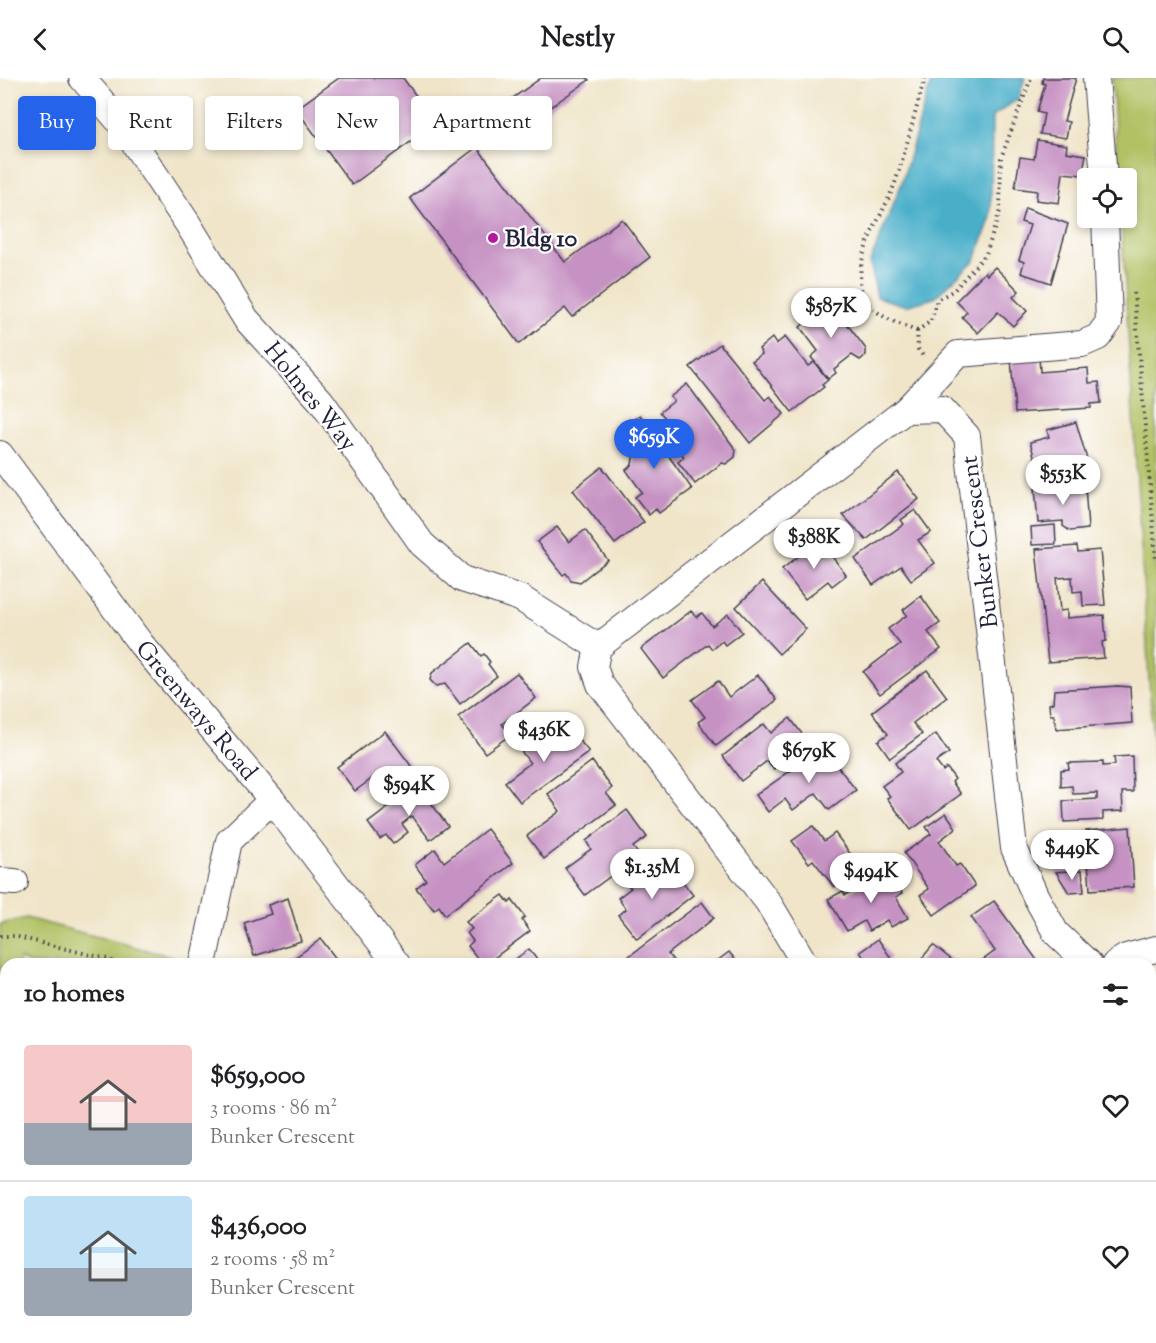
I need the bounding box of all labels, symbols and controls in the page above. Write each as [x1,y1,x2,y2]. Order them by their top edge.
text: Nestly [541,20,615,59]
icon: back [24,23,57,56]
icon: search [1099,23,1132,56]
chip: Buy [18,96,96,150]
chip: Rent [108,96,193,150]
chip: Filters [205,96,303,150]
chip: New [315,96,399,150]
chip: Apartment [411,96,552,150]
map controls [1077,168,1137,228]
button: locate [1077,168,1137,228]
place label: Bldg 10 [505,223,578,257]
marker: Bldg 10 [486,231,500,245]
pin: $587K [789,288,873,339]
text: $587K [805,293,857,322]
street label: Holmes Way [255,335,364,459]
pin: $659K [612,419,696,470]
text: $659K [628,424,680,453]
street label: Bunker Crescent [954,453,1008,630]
pin: $553K [1021,455,1105,506]
text: $553K [1039,460,1087,489]
pin: $388K [772,519,856,570]
text: $388K [787,524,841,553]
street label: Greenways Road [127,634,265,789]
pin: $436K [502,712,586,763]
text: $436K [517,717,571,746]
pin: $679K [767,733,851,784]
text: $679K [782,738,836,767]
pin: $594K [367,766,451,817]
text: $594K [383,771,435,800]
pin: $449K [1030,830,1114,881]
text: $449K [1045,835,1099,864]
pin: $1.35M [603,849,701,900]
pin: $494K [829,853,913,904]
text: $1.35M [624,854,680,883]
text: $494K [844,858,898,887]
text: 10 homes [24,976,125,1013]
icon: filters [1099,978,1132,1011]
text: $659,000 [210,1058,305,1095]
icon: home [72,1069,144,1141]
icon: heart [1099,1089,1132,1122]
text: 3 rooms · 86 m² [210,1095,337,1124]
text: Bunker Crescent [210,1124,355,1153]
text: $436,000 [210,1209,307,1246]
icon: home [72,1220,144,1292]
icon: heart [1099,1240,1132,1273]
text: 2 rooms · 58 m² [210,1246,335,1275]
text: Bunker Crescent [210,1275,355,1304]

